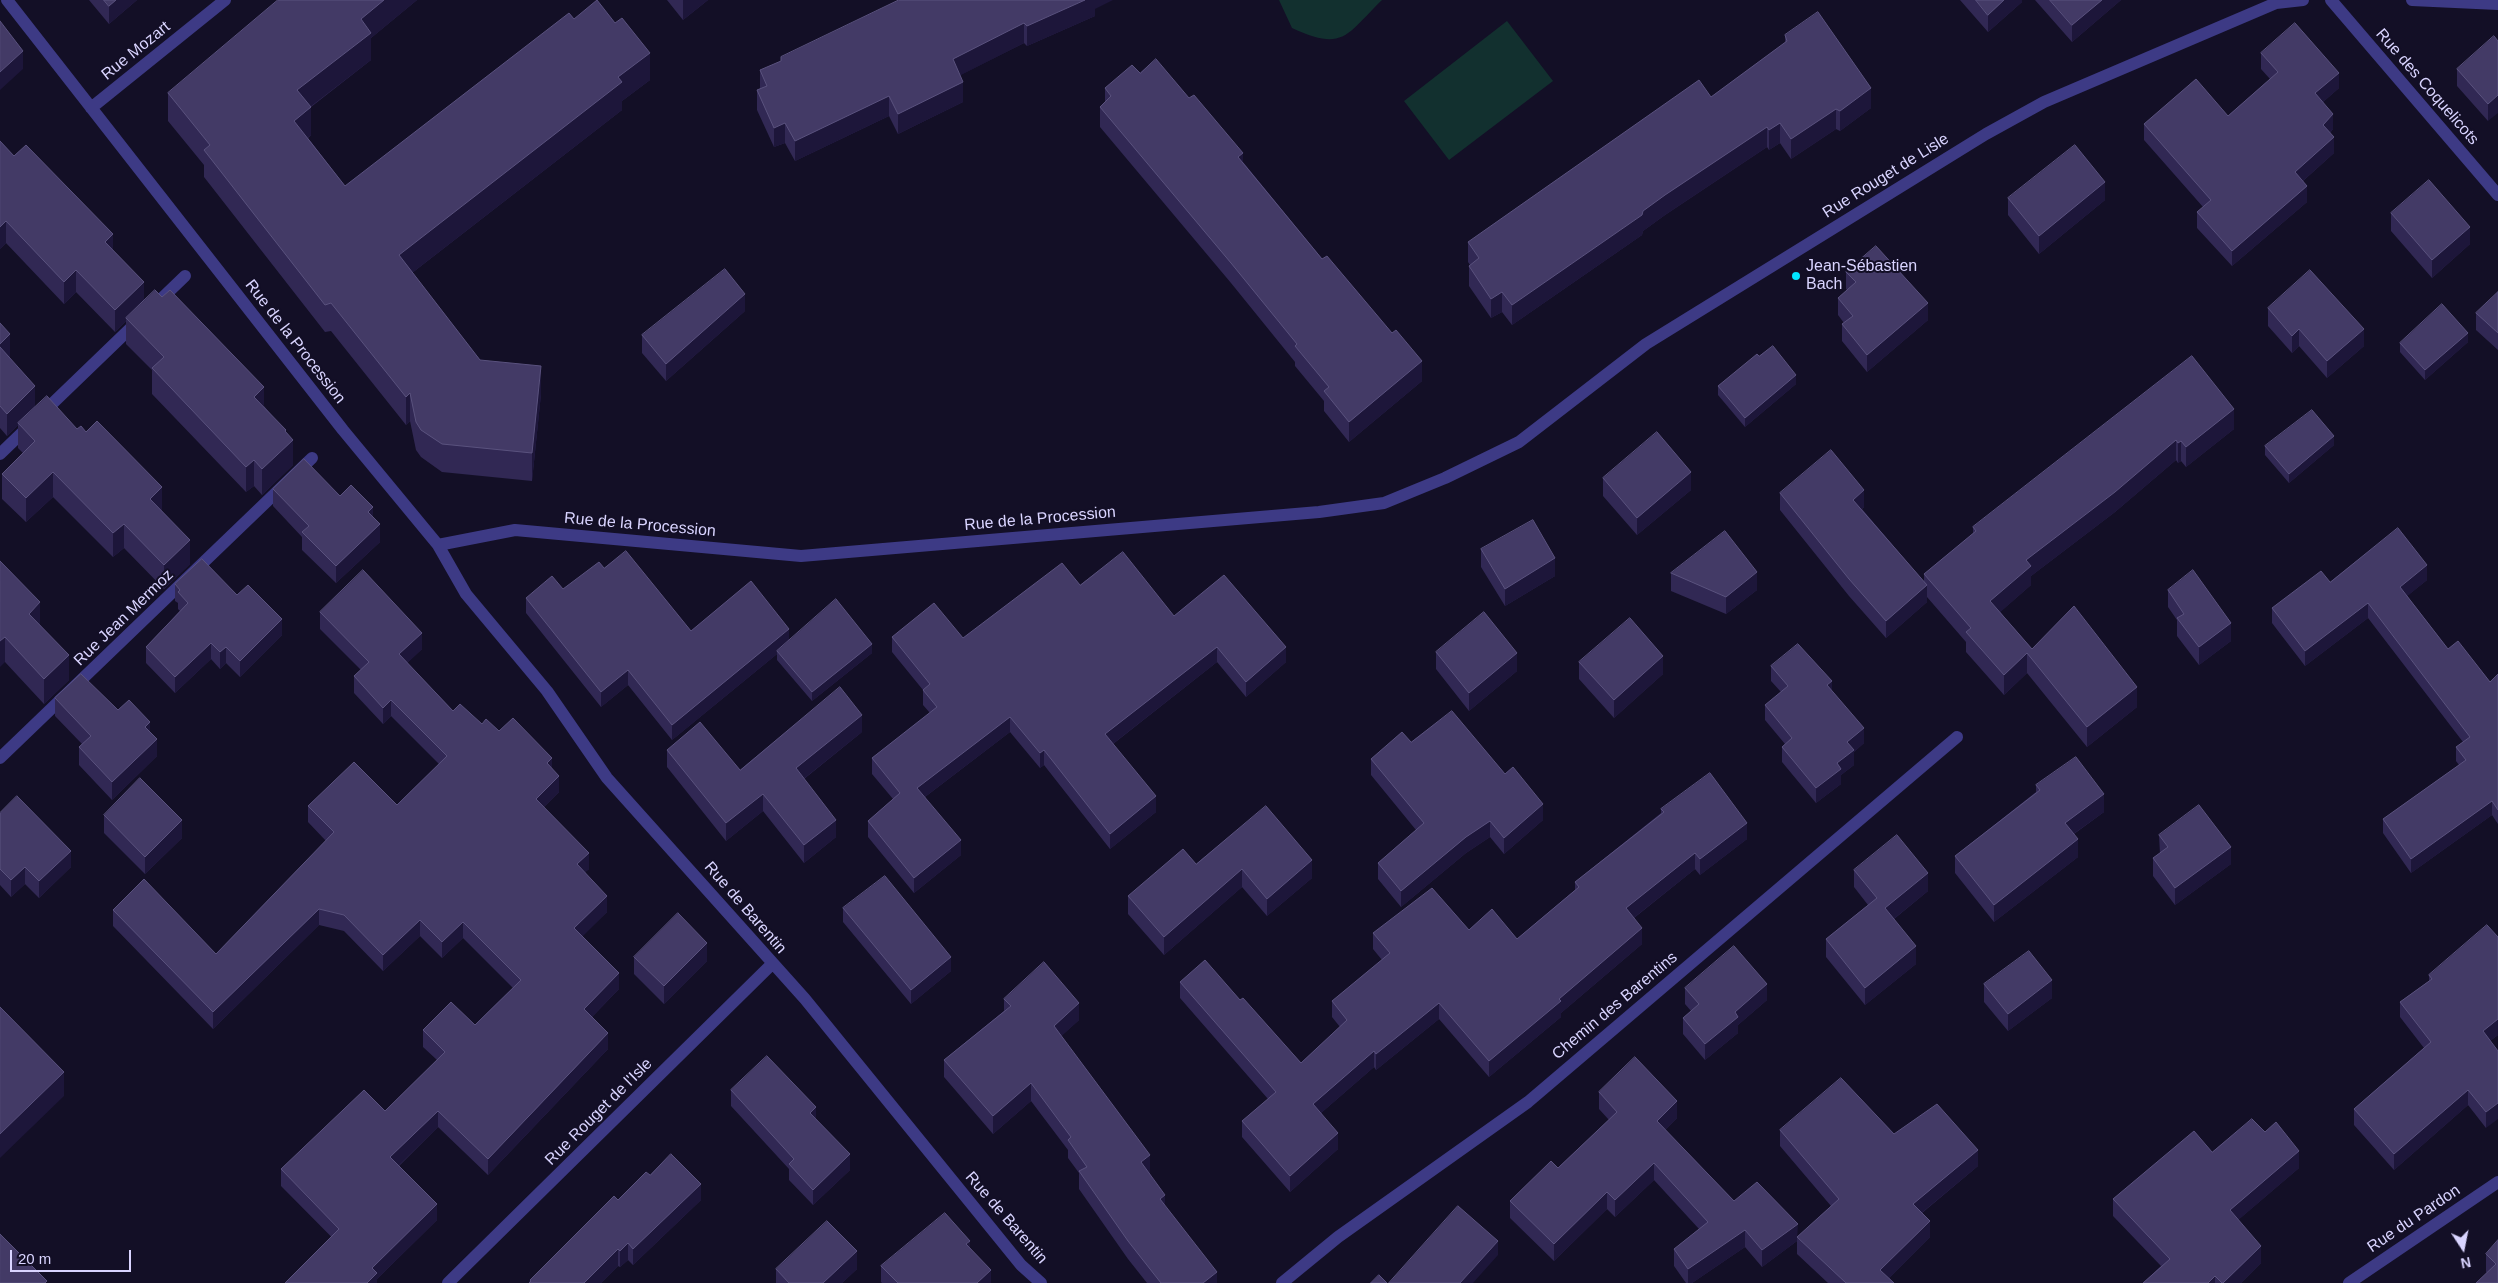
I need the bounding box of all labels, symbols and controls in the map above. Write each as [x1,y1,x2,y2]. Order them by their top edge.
street label: Rue Mozart [98,18,174,84]
street label: Rue des Coquelicots [2371,25,2483,149]
street label: Rue Rouget de Lisle [1819,129,1953,223]
place label: Jean-Sébastien Bach [1806,257,1917,295]
marker: Jean-Sébastien Bach [1790,270,1802,282]
street label: Rue de la Procession [241,276,349,408]
street label: Rue de la Procession [963,503,1117,535]
street label: Rue de la Procession [563,509,717,541]
street label: Rue Jean Mermoz [70,566,178,670]
street label: Rue de Barentin [700,858,790,958]
street label: Chemin des Barentins [1549,948,1681,1064]
street label: Rue Rouget de l'Isle [541,1054,657,1170]
street label: Rue de Barentin [961,1168,1051,1268]
street label: Rue du Pardon [2364,1181,2464,1257]
north arrow [2438,1223,2488,1273]
scale bar [12,1240,134,1272]
text: 20 m [18,1250,51,1267]
text: N [2459,1254,2472,1272]

